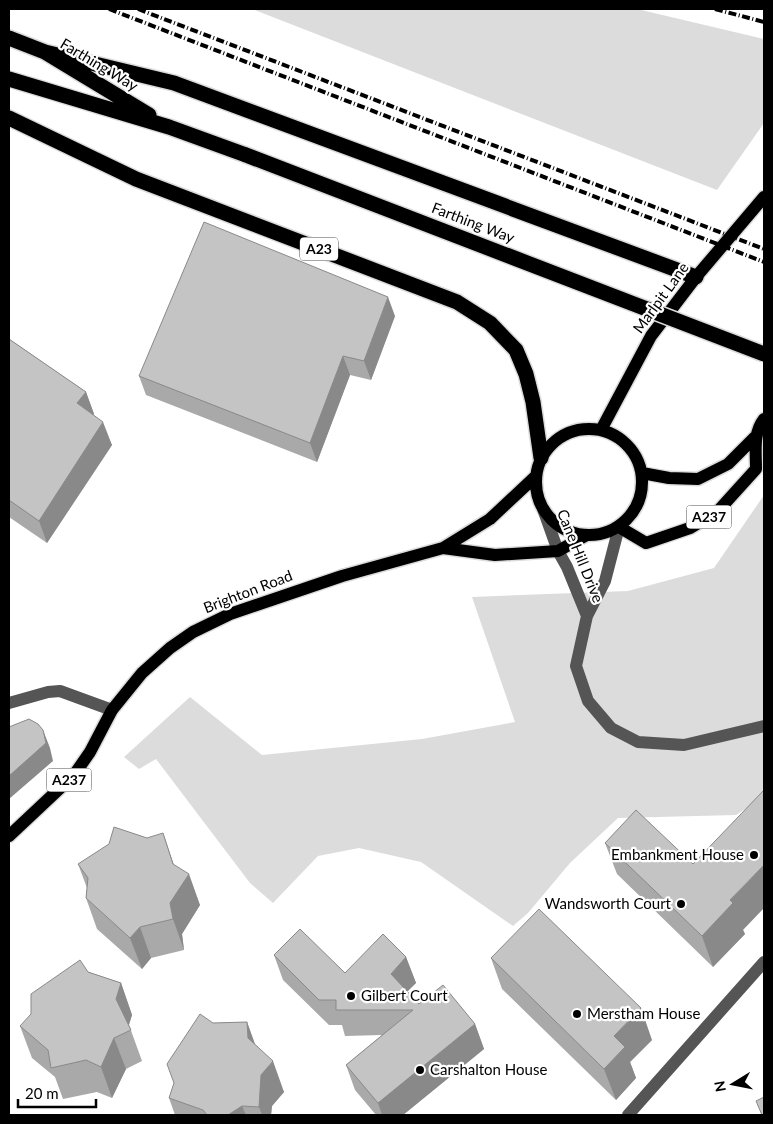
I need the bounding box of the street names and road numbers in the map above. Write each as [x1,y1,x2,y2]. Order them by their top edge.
street label: Farthing Way [58,34,142,94]
street label: Farthing Way [429,198,518,246]
road number: A23 [300,238,338,260]
street label: Marlpit Lane [629,259,692,336]
street label: Cane Hill Drive [554,506,608,605]
road number: A237 [686,506,732,528]
street label: Brighton Road [201,566,295,616]
road number: A237 [46,768,92,792]

